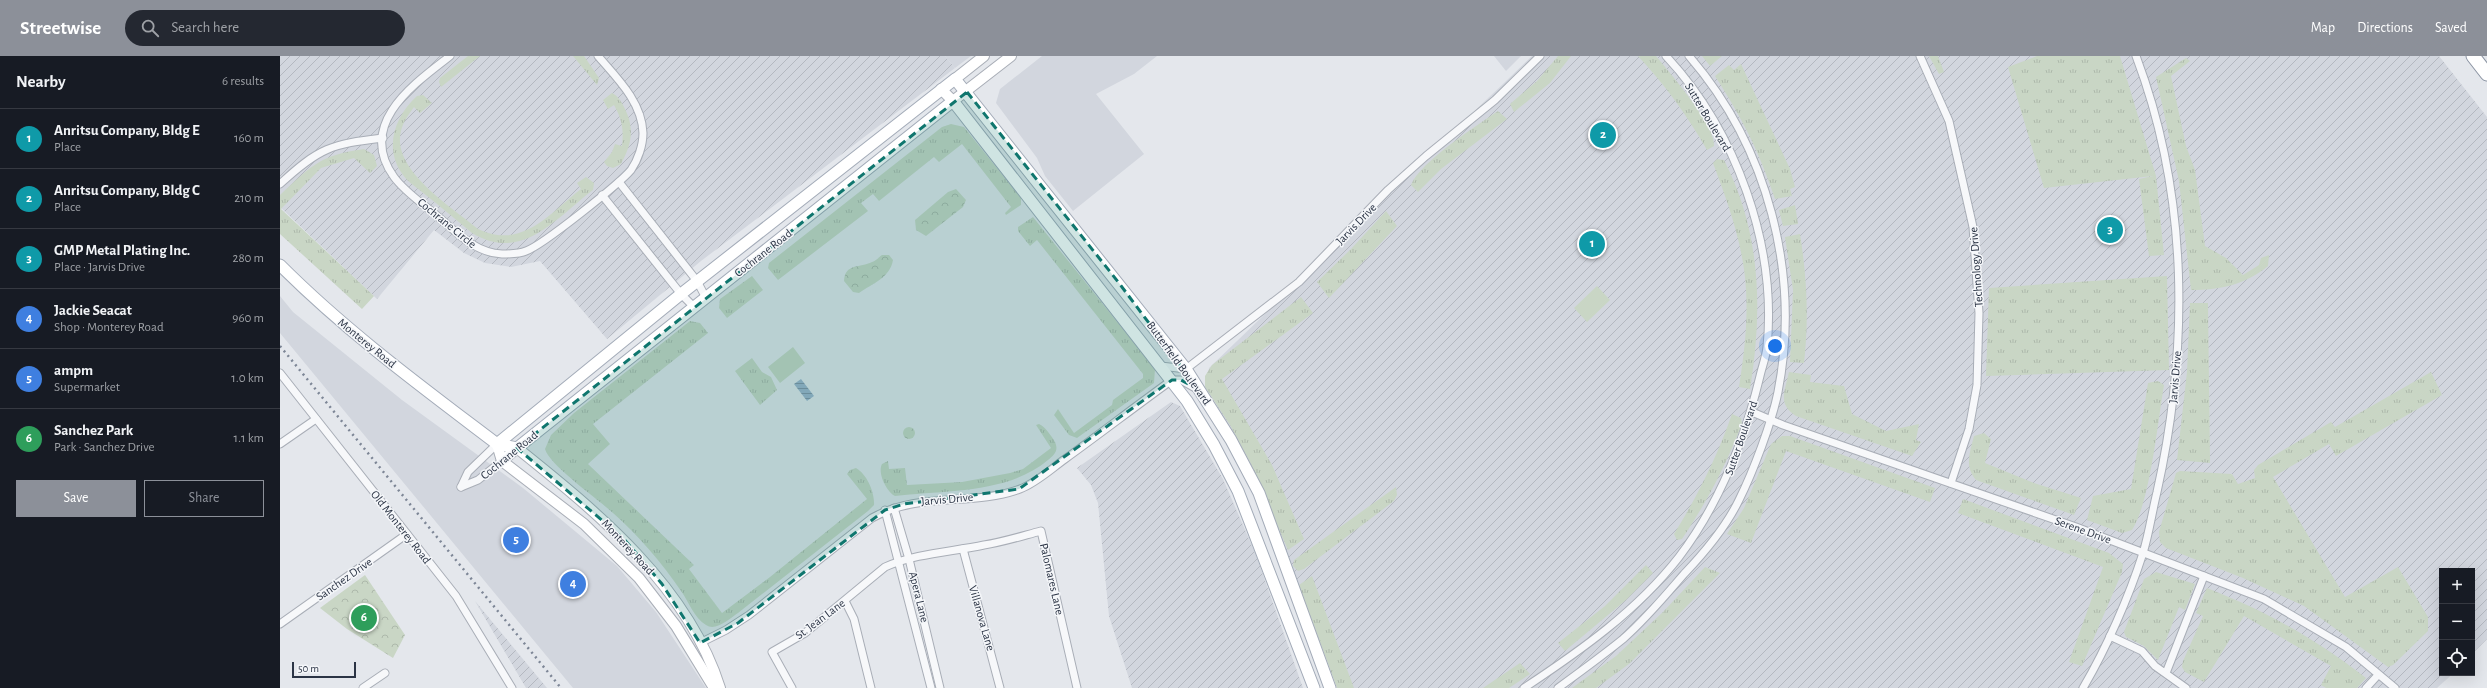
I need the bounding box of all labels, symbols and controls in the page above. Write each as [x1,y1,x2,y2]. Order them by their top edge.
search box [125,10,405,46]
icon: search [139,17,161,39]
text: Streetwise [20,19,101,38]
text: Search here [171,20,239,35]
text: Map [2311,21,2335,35]
text: Directions [2357,21,2413,35]
text: Saved [2435,21,2467,35]
text: Nearby [16,73,66,90]
text: 6 results [222,75,264,88]
street label: Sutter Boulevard [1683,81,1733,153]
pin: 2 [1590,120,1616,150]
text: Anritsu Company, Bldg E [54,123,200,138]
text: 1 [27,132,31,145]
text: 160 m [234,132,264,145]
text: Place [54,141,81,154]
text: Anritsu Company, Bldg C [54,183,200,198]
text: 2 [26,192,32,205]
text: 210 m [234,192,264,205]
street label: Cochrane Circle [415,196,479,250]
text: Place [54,201,81,214]
street label: Jarvis Drive [1334,201,1378,247]
pin: 3 [2097,215,2123,245]
street label: Cochrane Road [732,227,794,279]
street label: Technology Drive [1967,227,1986,307]
pin: 1 [1579,229,1605,259]
text: GMP Metal Plating Inc. [54,243,190,258]
text: 3 [26,252,32,265]
text: 280 m [233,252,264,265]
text: Place · Jarvis Drive [54,261,145,274]
text: Jackie Seacat [54,303,132,318]
text: 4 [26,312,32,325]
text: 960 m [232,312,264,325]
street label: Monterey Road [335,316,398,371]
street label: Butterfield Boulevard [1145,319,1213,407]
text: Shop · Monterey Road [54,321,164,334]
your location [1765,336,1785,356]
street label: Jarvis Drive [2167,350,2183,404]
text: ampm [54,363,93,378]
text: 5 [26,372,32,385]
text: 1.0 km [231,372,264,385]
text: Supermarket [54,381,120,394]
street label: Sutter Boulevard [1723,399,1759,477]
text: Sanchez Park [54,423,133,438]
street label: Cochrane Road [478,429,540,481]
text: 6 [26,432,32,445]
text: 1.1 km [234,432,264,445]
text: Park · Sanchez Drive [54,441,154,454]
button: Save [16,480,136,517]
button: Share [144,480,264,517]
street label: Old Monterey Road [368,488,433,567]
street label: Jarvis Drive [920,491,974,507]
street label: Serene Drive [2053,514,2113,546]
street label: Monterey Road [599,517,657,578]
pin: 5 [503,525,529,555]
street label: Palomares Lane [1038,542,1066,616]
street label: Sanchez Drive [314,555,374,603]
map controls [2439,568,2475,676]
button: + [2439,568,2475,604]
pin: 4 [560,569,586,599]
street label: Apera Lane [907,570,931,624]
street label: Villanova Lane [967,584,997,652]
street label: St. Jean Lane [793,597,847,641]
pin: 6 [351,603,377,633]
button: − [2439,604,2475,640]
button: locate [2439,640,2475,676]
scale bar [292,660,356,679]
text: 50 m [298,663,319,674]

